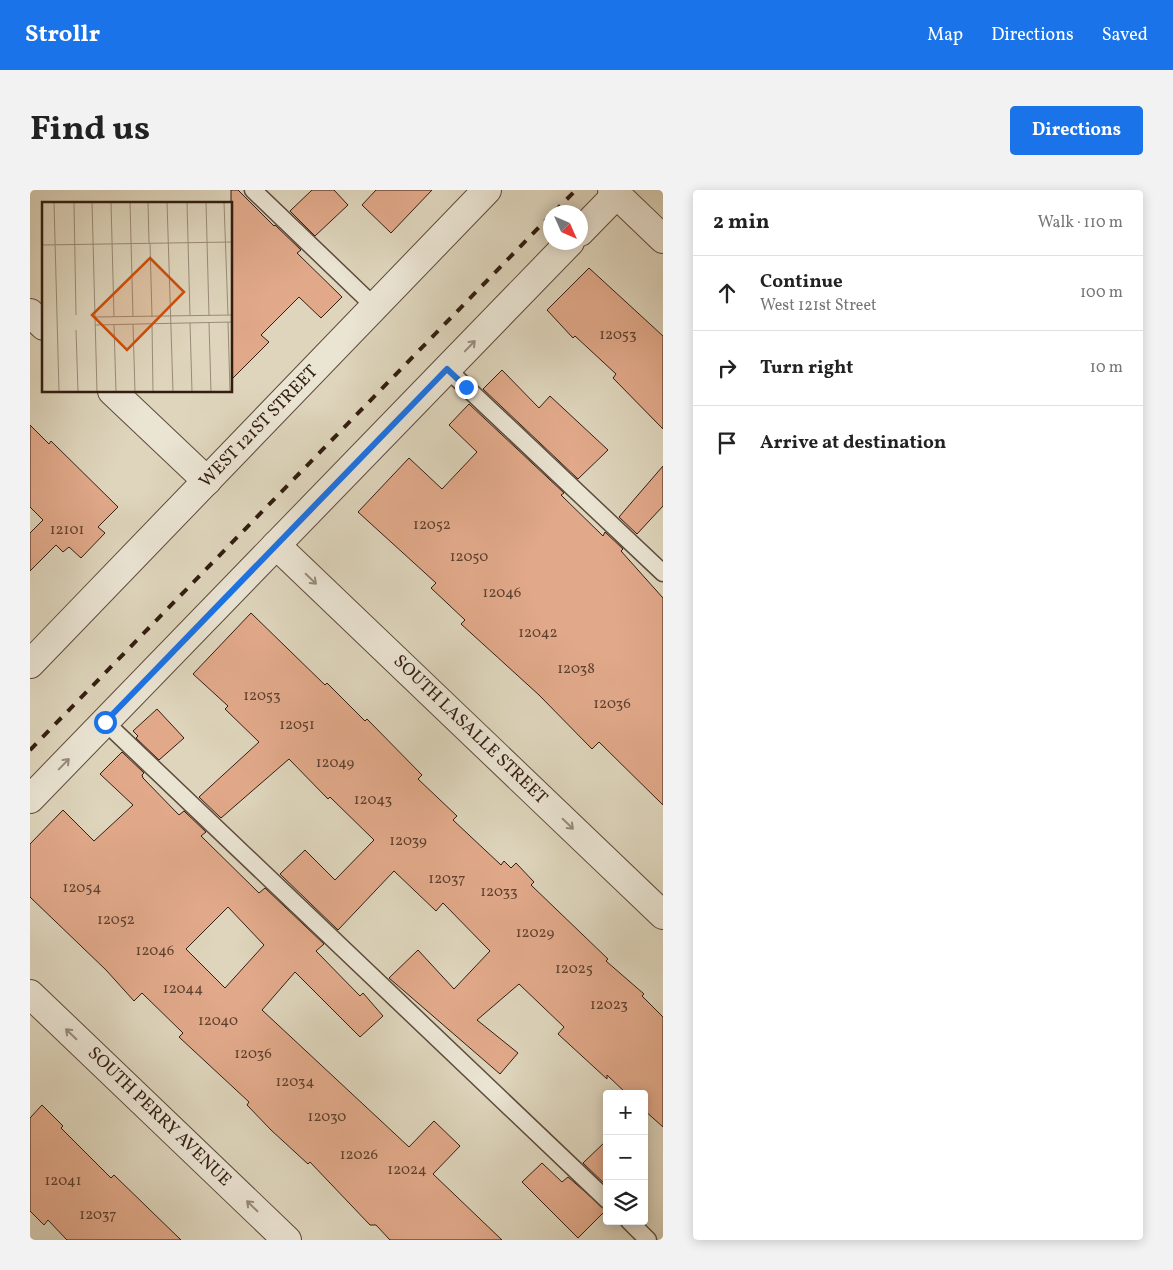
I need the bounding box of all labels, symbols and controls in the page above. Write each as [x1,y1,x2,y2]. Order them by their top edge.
text: Strollr [25,18,100,52]
text: Map [927,23,963,48]
text: Directions [991,23,1074,48]
text: Saved [1102,23,1148,48]
text: Find us [30,106,150,154]
button: Directions [1010,106,1143,155]
inset map [42,202,232,392]
north arrow [543,205,588,250]
text: 2 min [713,208,770,237]
text: Walk · 110 m [1038,212,1123,234]
text: Continue [760,269,843,295]
icon: ahead [713,279,741,307]
text: 100 m [1080,282,1123,304]
text: West 121st Street [760,295,877,317]
house number: 12053 [599,325,637,346]
one-way arrow [463,340,475,352]
icon: right [713,354,741,382]
text: Turn right [760,355,853,381]
text: 10 m [1090,357,1123,379]
street label: WEST 121ST STREET [194,360,324,494]
route end [455,376,478,399]
icon: arrive [713,429,741,457]
text: Arrive at destination [760,430,946,456]
house number: 12052 [413,515,451,536]
house number: 12101 [50,520,84,541]
house number: 12050 [450,547,488,568]
one-way arrow [305,573,318,585]
house number: 12046 [483,583,521,604]
house number: 12042 [518,623,558,644]
street label: SOUTH LASALLE STREET [387,650,553,811]
house number: 12038 [557,659,595,680]
house number: 12053 [243,686,281,707]
house number: 12036 [593,694,631,715]
route start [94,711,117,734]
house number: 12051 [279,715,315,736]
house number: 12049 [316,753,355,774]
one-way arrow [58,758,70,770]
house number: 12043 [354,790,392,811]
one-way arrow [561,818,574,830]
house number: 12039 [389,831,427,852]
house number: 12037 [428,869,466,890]
house number: 12054 [63,878,101,899]
house number: 12033 [480,882,518,903]
house number: 12052 [97,910,135,931]
house number: 12029 [516,923,554,944]
house number: 12046 [136,941,174,962]
house number: 12025 [555,959,593,980]
house number: 12044 [163,979,203,1000]
house number: 12023 [590,995,628,1016]
house number: 12040 [198,1011,238,1032]
one-way arrow [66,1028,78,1040]
street label: SOUTH PERRY AVENUE [82,1042,237,1193]
house number: 12036 [234,1044,272,1065]
house number: 12034 [275,1072,315,1093]
map controls [603,1090,648,1225]
button: + [603,1090,648,1135]
house number: 12030 [308,1107,346,1128]
button: − [603,1135,648,1180]
house number: 12026 [340,1145,378,1166]
house number: 12024 [387,1160,427,1181]
house number: 12041 [44,1171,82,1192]
button: layers [603,1180,648,1225]
one-way arrow [246,1200,258,1212]
house number: 12037 [79,1205,117,1226]

